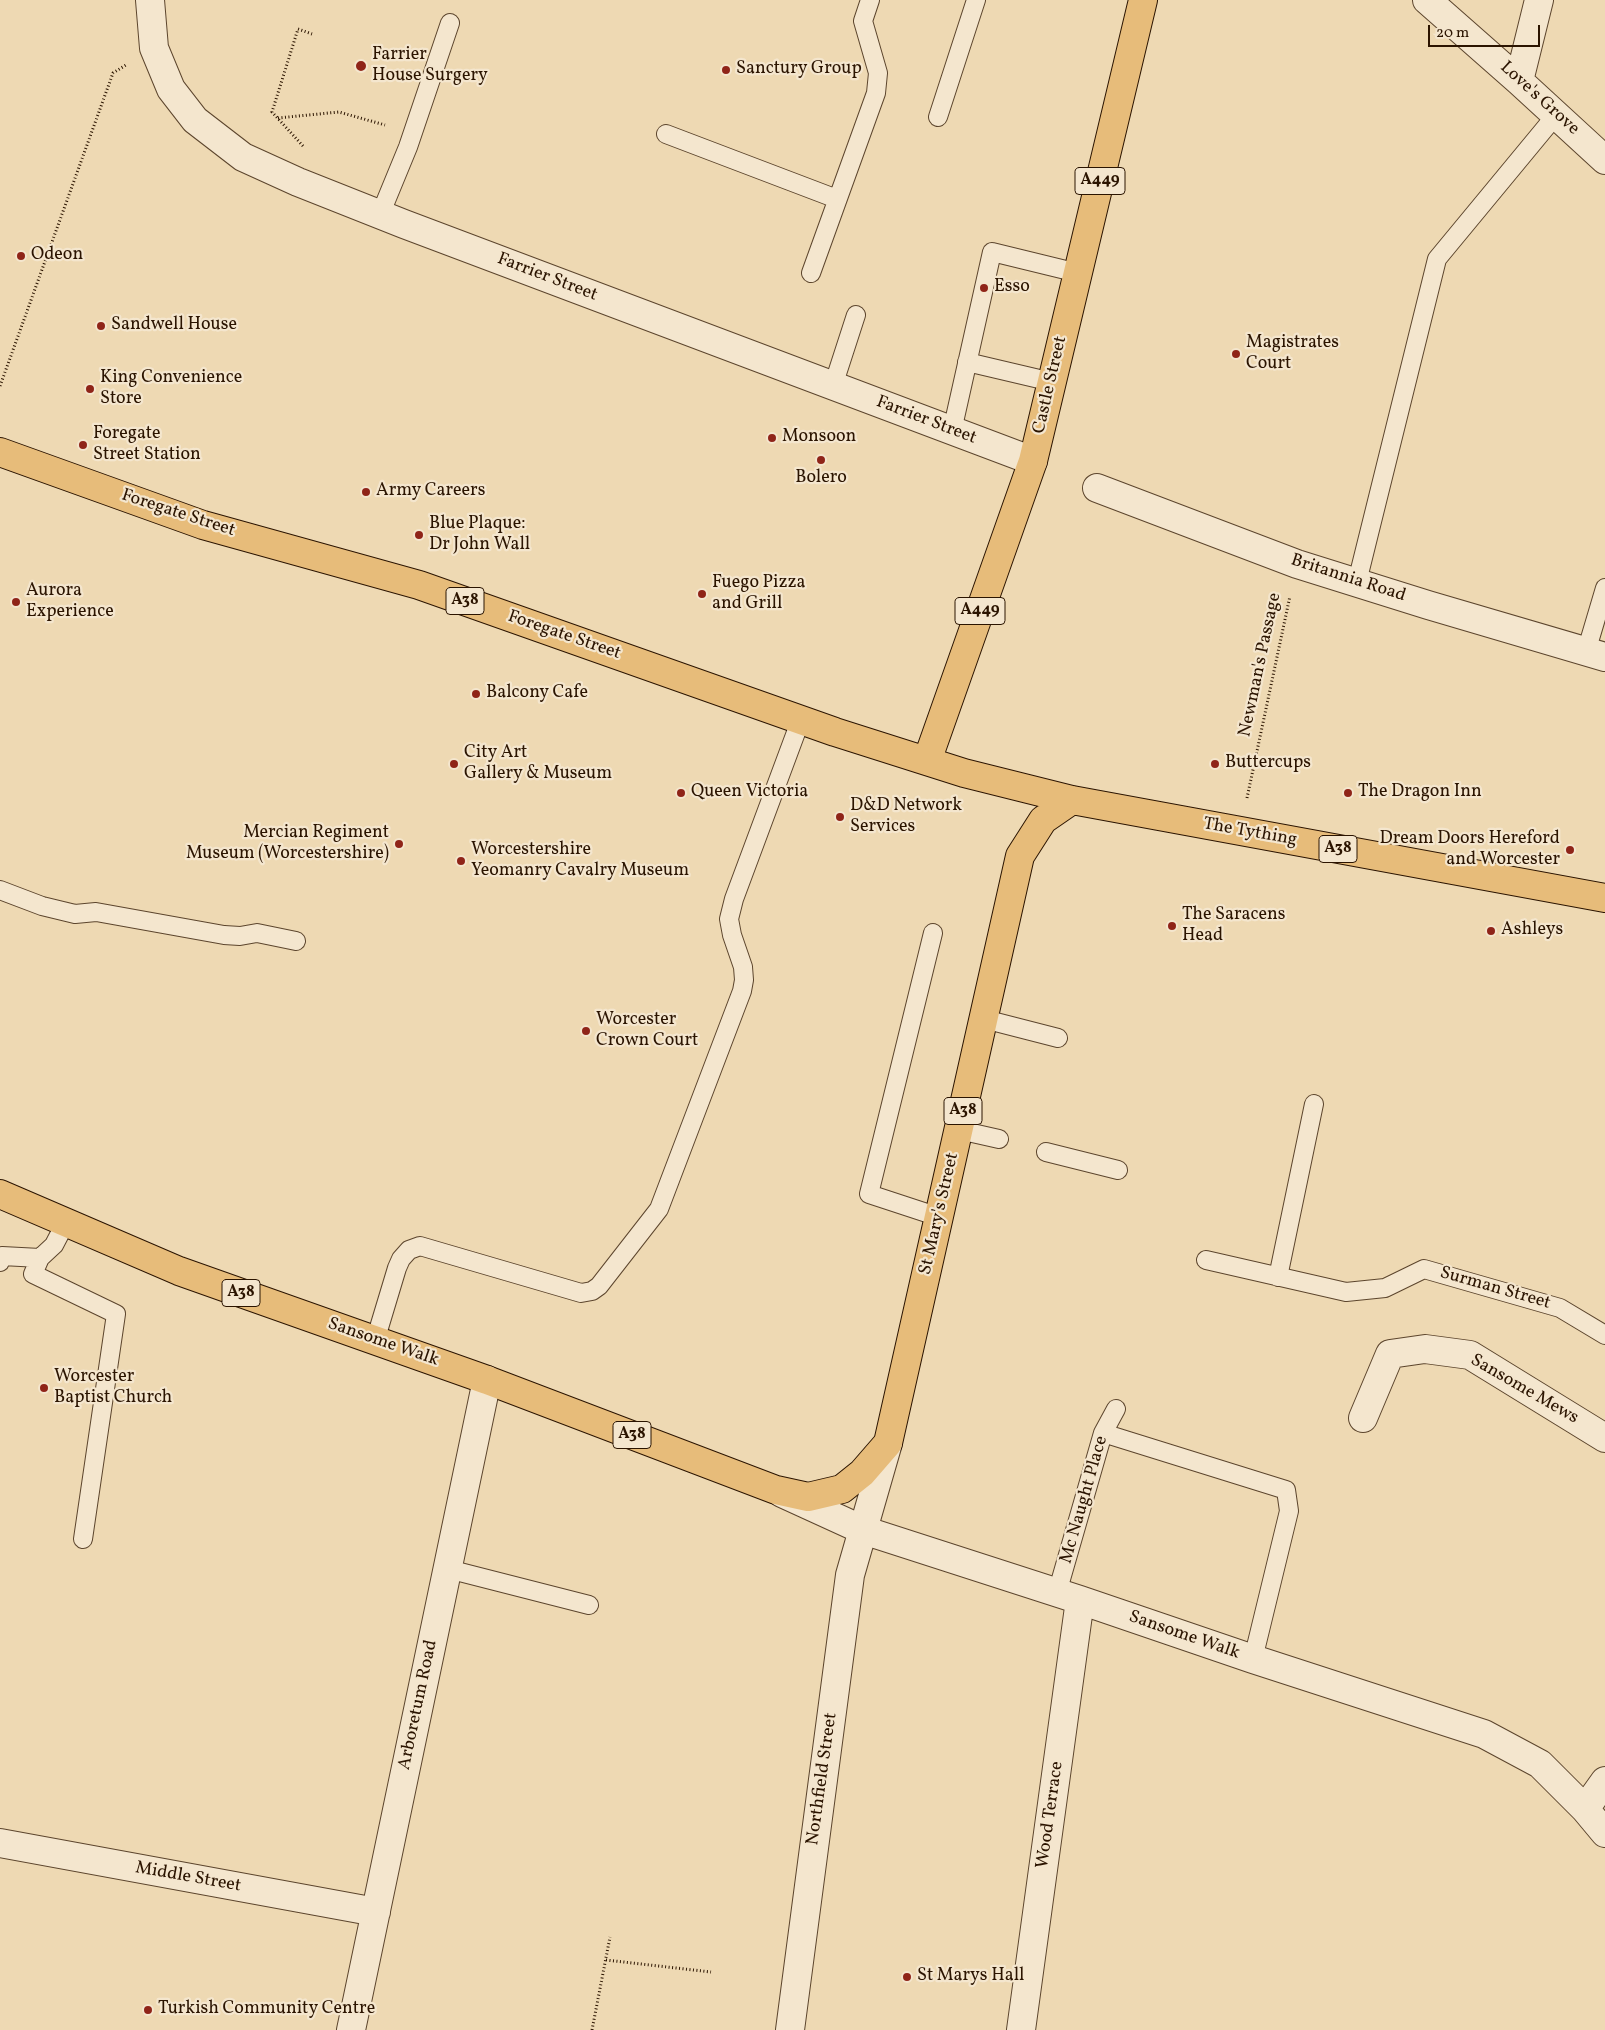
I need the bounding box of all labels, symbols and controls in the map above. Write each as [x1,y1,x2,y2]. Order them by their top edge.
scale bar [1430,15,1542,47]
text: 20 m [1436,23,1469,44]
place label: Farrier House Surgery [372,45,488,88]
street label: Love's Grove [1495,58,1583,140]
marker: Farrier House Surgery [354,59,368,73]
place label: Sanctury Group [736,59,862,81]
marker: Sanctury Group [720,64,732,76]
road number: A449 [1075,168,1125,195]
place label: Odeon [31,245,83,267]
street label: Farrier Street [494,249,600,307]
marker: Odeon [15,250,27,262]
place label: Esso [994,277,1030,299]
marker: Esso [978,282,990,294]
place label: Sandwell House [111,315,237,337]
marker: Sandwell House [95,320,107,332]
place label: Magistrates Court [1246,333,1339,376]
street label: Castle Street [1029,334,1073,436]
marker: Magistrates Court [1230,348,1242,360]
place label: King Convenience Store [100,368,242,410]
marker: King Convenience Store [84,383,96,395]
street label: Farrier Street [873,392,979,450]
place label: Foregate Street Station [93,424,201,466]
place label: Monsoon [782,427,856,449]
marker: Monsoon [766,432,778,444]
marker: Foregate Street Station [77,439,89,451]
marker: Bolero [815,454,827,466]
place label: Bolero [795,468,847,490]
place label: Army Careers [376,481,485,503]
street label: Foregate Street [118,485,238,543]
marker: Army Careers [360,486,372,498]
place label: Blue Plaque: Dr John Wall [429,514,530,556]
marker: Blue Plaque: Dr John Wall [413,529,425,541]
street label: Britannia Road [1288,550,1408,608]
place label: Fuego Pizza and Grill [712,573,805,616]
place label: Aurora Experience [26,581,114,624]
road number: A38 [446,588,484,614]
marker: Fuego Pizza and Grill [696,588,708,600]
street label: Newman's Passage [1235,591,1287,739]
marker: Aurora Experience [10,596,22,608]
road number: A449 [955,598,1005,624]
street label: Foregate Street [505,607,623,665]
place label: Balcony Cafe [486,683,588,705]
marker: Balcony Cafe [470,688,482,700]
place label: City Art Gallery & Museum [464,743,612,786]
place label: Buttercups [1225,753,1311,775]
marker: City Art Gallery & Museum [448,758,460,770]
marker: Buttercups [1209,758,1221,770]
place label: Queen Victoria [691,782,808,804]
place label: The Dragon Inn [1358,782,1482,804]
marker: Queen Victoria [675,787,687,799]
marker: The Dragon Inn [1342,787,1354,799]
place label: D&D Network Services [850,796,962,839]
marker: D&D Network Services [834,811,846,823]
street label: The Tything [1201,814,1299,852]
place label: Mercian Regiment Museum (Worcestershire) [186,823,389,866]
place label: Dream Doors Hereford and Worcester [1380,829,1560,872]
road number: A38 [1319,836,1357,862]
marker: Mercian Regiment Museum (Worcestershire) [393,838,405,850]
place label: Worcestershire Yeomanry Cavalry Museum [471,840,689,882]
marker: Dream Doors Hereford and Worcester [1564,844,1576,856]
marker: Worcestershire Yeomanry Cavalry Museum [455,855,467,867]
place label: The Saracens Head [1182,905,1285,948]
marker: The Saracens Head [1166,920,1178,932]
place label: Ashleys [1501,920,1563,942]
marker: Ashleys [1485,925,1497,937]
place label: Worcester Crown Court [596,1010,698,1052]
marker: Worcester Crown Court [580,1025,592,1037]
road number: A38 [944,1098,982,1124]
street label: St Mary's Street [915,1151,965,1277]
street label: Surman Street [1437,1263,1553,1315]
road number: A38 [222,1280,260,1306]
street label: Sansome Walk [325,1314,441,1372]
street label: Sansome Mews [1466,1350,1582,1430]
place label: Worcester Baptist Church [54,1367,172,1410]
marker: Worcester Baptist Church [38,1382,50,1394]
road number: A38 [613,1422,651,1448]
street label: Mc Naught Place [1056,1434,1114,1566]
street label: Sansome Walk [1126,1607,1242,1665]
street label: Arboretum Road [395,1638,443,1772]
street label: Northfield Street [803,1711,843,1847]
street label: Wood Terrace [1033,1760,1069,1870]
street label: Middle Street [133,1858,243,1898]
place label: St Marys Hall [917,1966,1024,1988]
marker: St Marys Hall [901,1971,913,1983]
place label: Turkish Community Centre [158,1999,375,2021]
marker: Turkish Community Centre [142,2004,154,2016]

